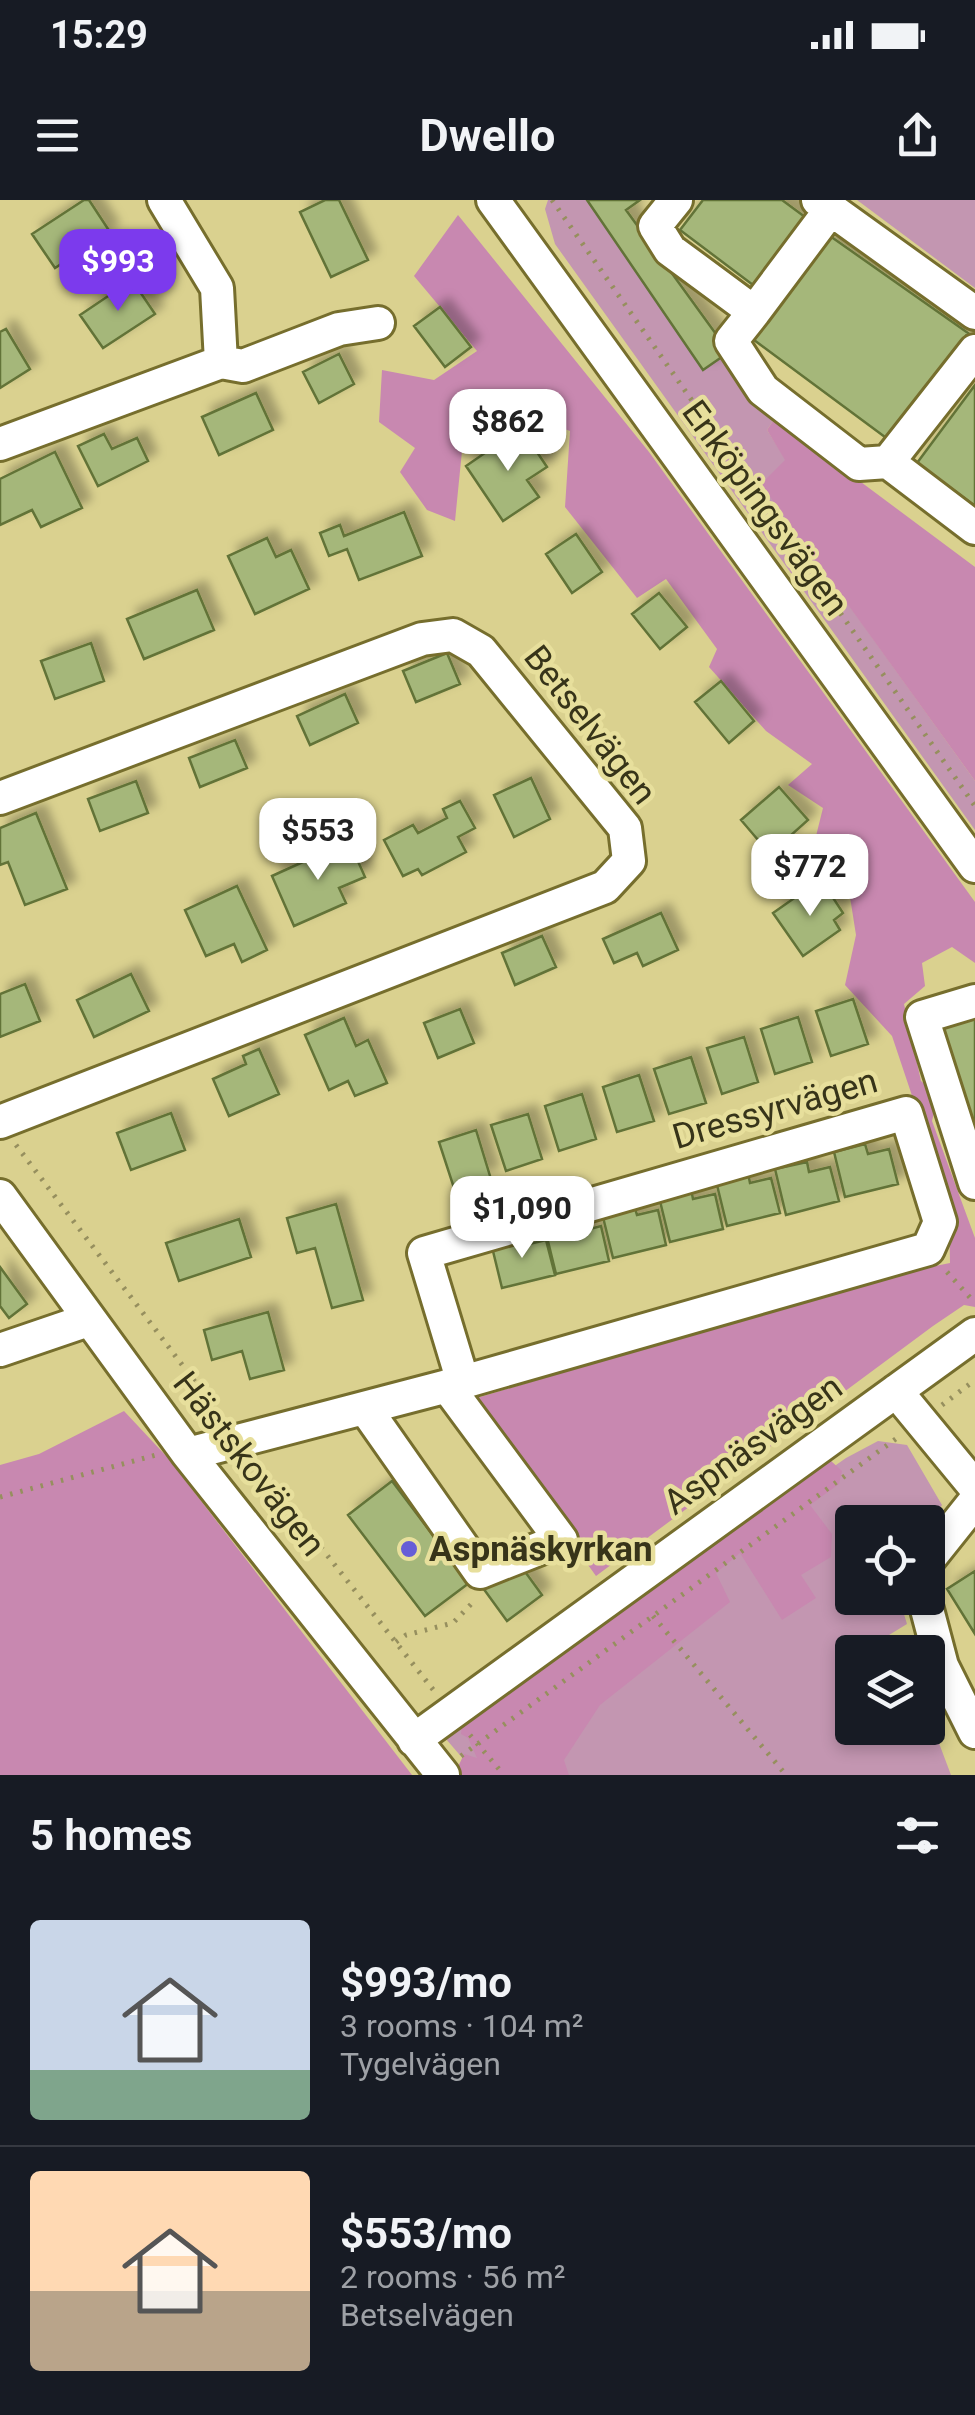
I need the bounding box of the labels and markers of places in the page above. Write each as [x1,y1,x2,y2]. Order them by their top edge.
pin: $993 [59,229,177,314]
pin: $862 [449,389,567,474]
pin: $553 [259,798,377,883]
pin: $772 [751,834,869,919]
pin: $1,090 [441,1176,603,1261]
place label: Aspnäskyrkan [429,1529,653,1570]
marker: Aspnäskyrkan [398,1538,420,1560]

